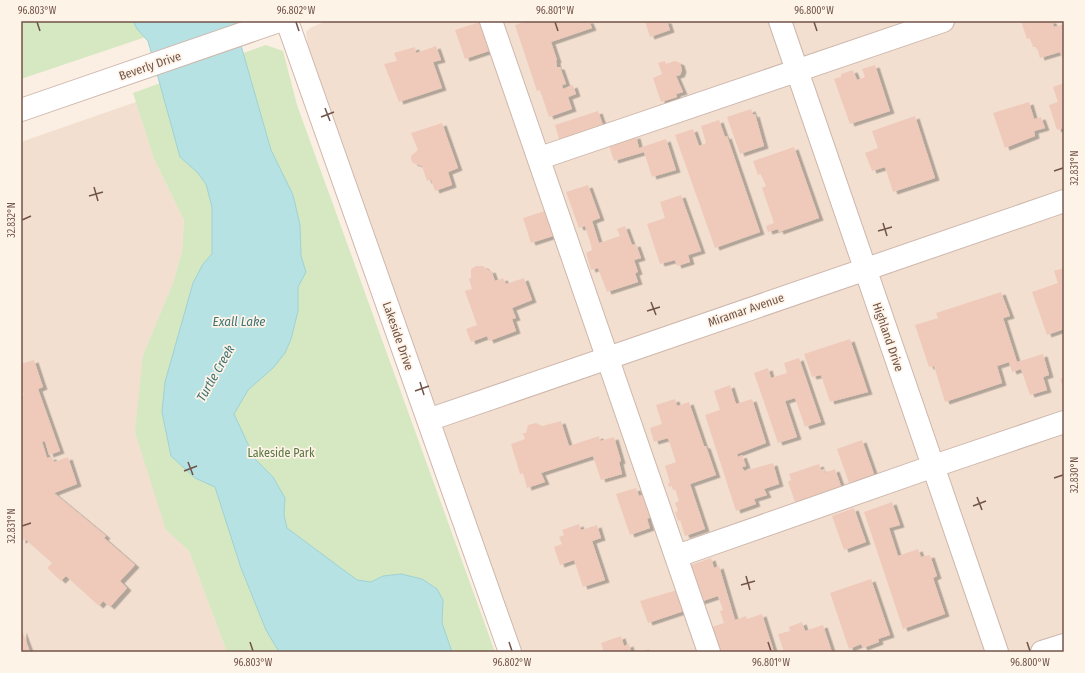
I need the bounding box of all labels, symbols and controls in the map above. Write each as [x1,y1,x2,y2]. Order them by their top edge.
text: 96.803°W [18,5,57,17]
text: 96.802°W [277,5,316,17]
text: 96.801°W [536,5,574,17]
text: 96.800°W [794,5,834,17]
street label: Beverly Drive [117,49,183,83]
text: 32.831°N [1069,151,1081,185]
text: 32.832°N [6,202,18,238]
street label: Miramar Avenue [706,290,786,330]
street label: Lakeside Drive [380,300,416,372]
street label: Highland Drive [870,301,906,373]
water label: Exall Lake [212,314,266,329]
water label: Turtle Creek [193,342,238,404]
park label: Lakeside Park [247,446,315,460]
text: 32.830°N [1069,457,1081,493]
text: 32.831°N [6,509,18,543]
text: 96.803°W [234,657,273,669]
text: 96.802°W [493,657,532,669]
text: 96.801°W [752,657,790,669]
text: 96.800°W [1010,657,1050,669]

